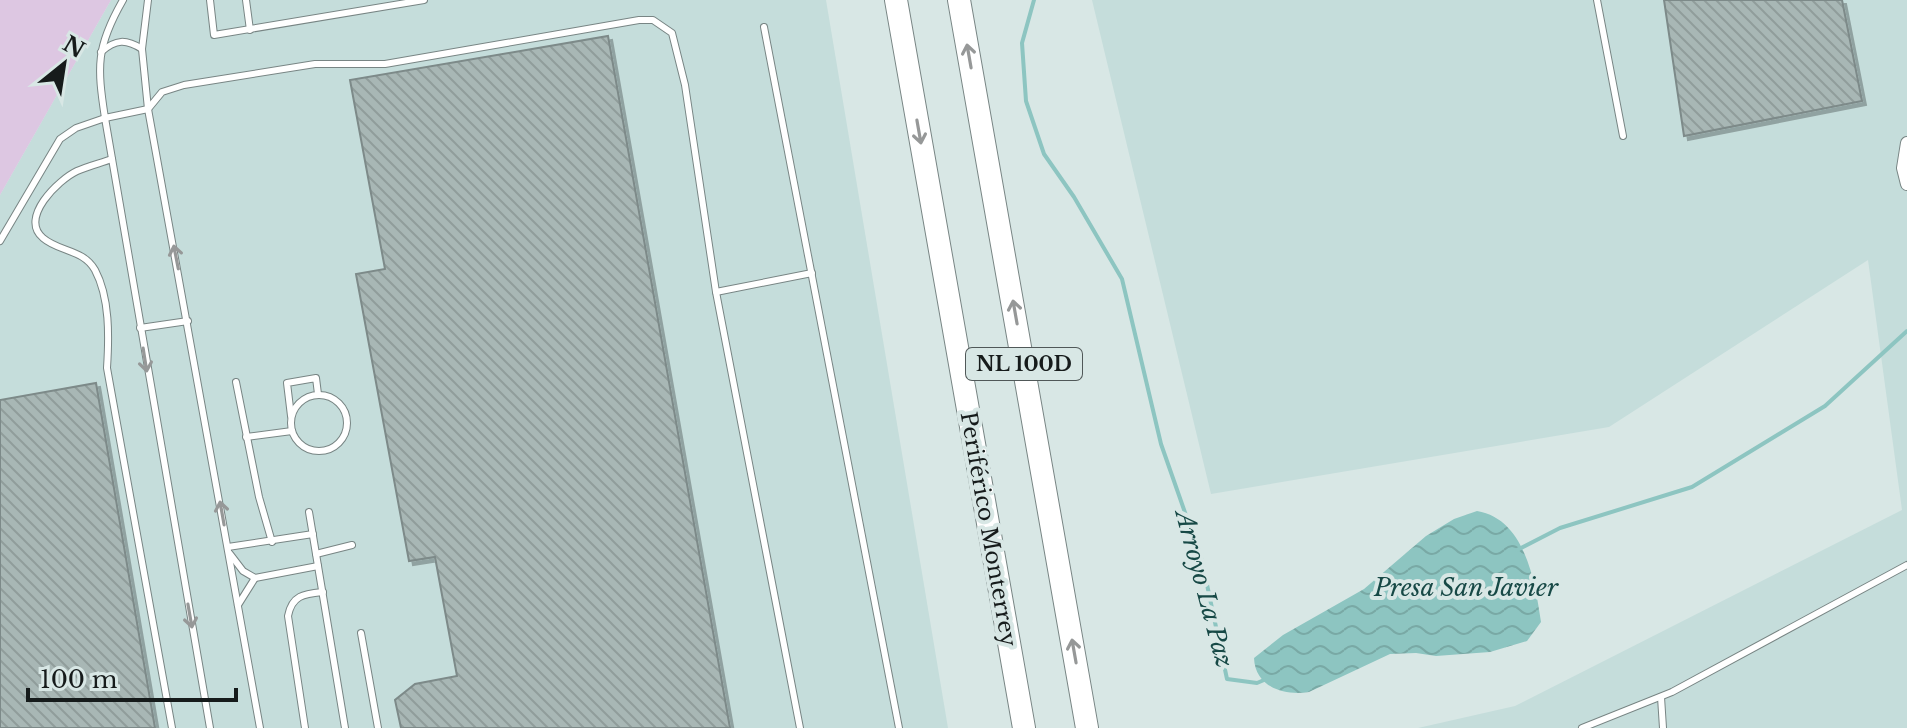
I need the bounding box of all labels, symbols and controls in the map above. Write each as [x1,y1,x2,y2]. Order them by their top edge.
north arrow [24,24,104,104]
text: N [58,30,90,64]
one-way arrow [961,44,976,69]
one-way arrow [912,119,927,144]
one-way arrow [168,245,183,271]
one-way arrow [1006,300,1021,325]
one-way arrow [139,347,154,373]
road number: NL 100D [966,348,1082,380]
street label: Periférico Monterrey [955,410,1022,649]
one-way arrow [214,501,229,527]
water label: Arroyo La Paz [1169,504,1239,670]
water label: Presa San Javier [1373,573,1559,602]
one-way arrow [184,603,199,629]
one-way arrow [1065,639,1080,664]
scale bar [28,652,236,702]
text: 100 m [40,665,118,694]

